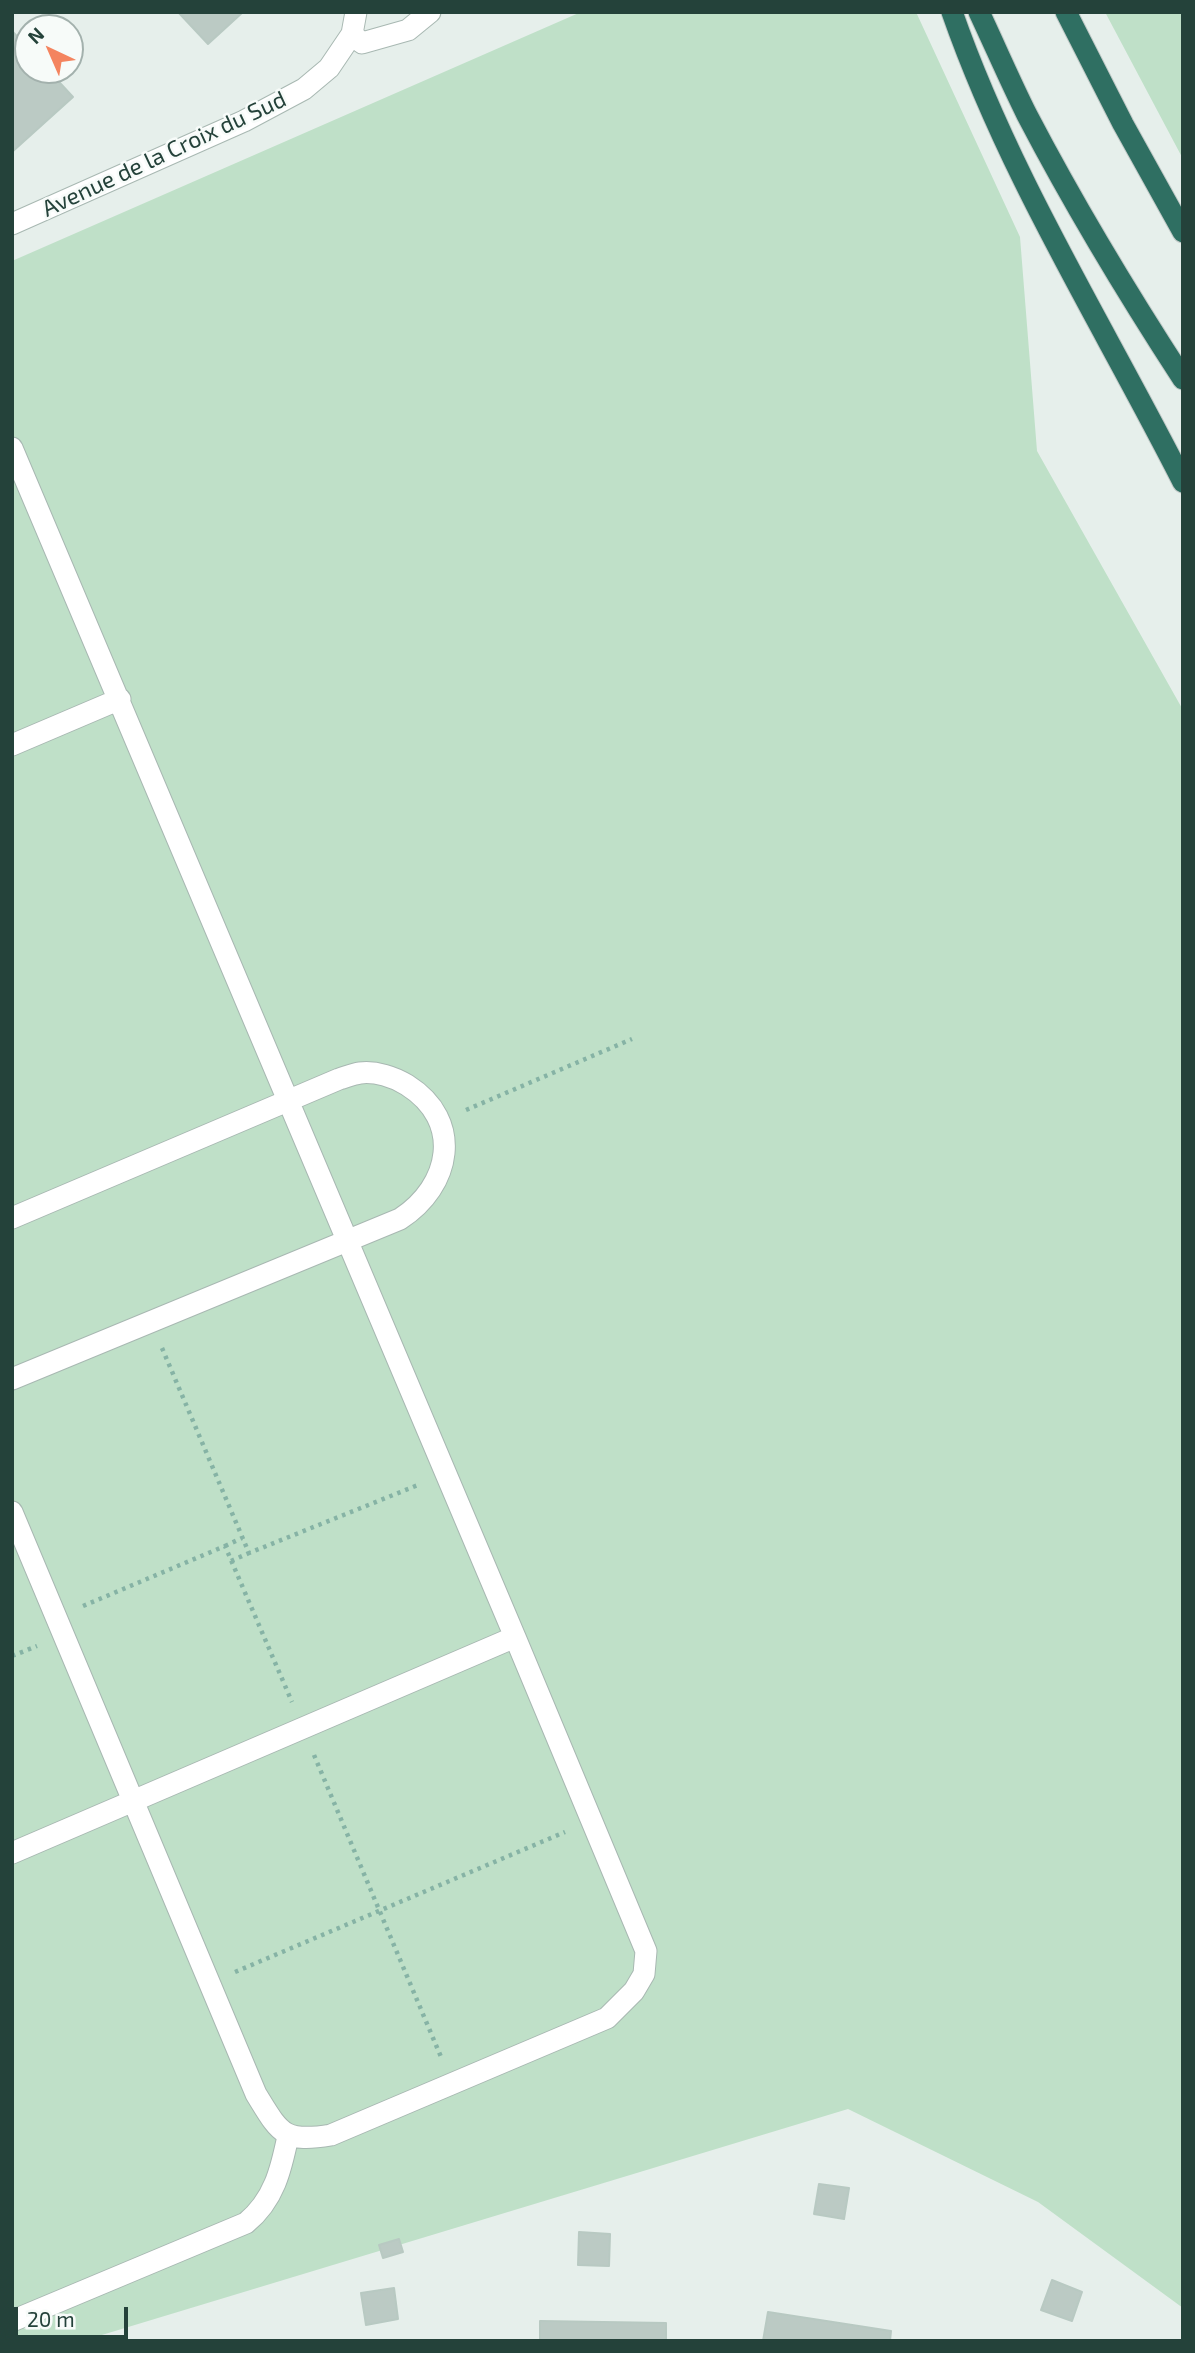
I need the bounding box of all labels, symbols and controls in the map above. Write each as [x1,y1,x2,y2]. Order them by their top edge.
north arrow [14,14,84,84]
text: N [23,22,48,48]
street label: Avenue de la Croix du Sud [38,85,290,223]
scale bar [18,2294,131,2338]
text: 20 m [27,2306,75,2331]

